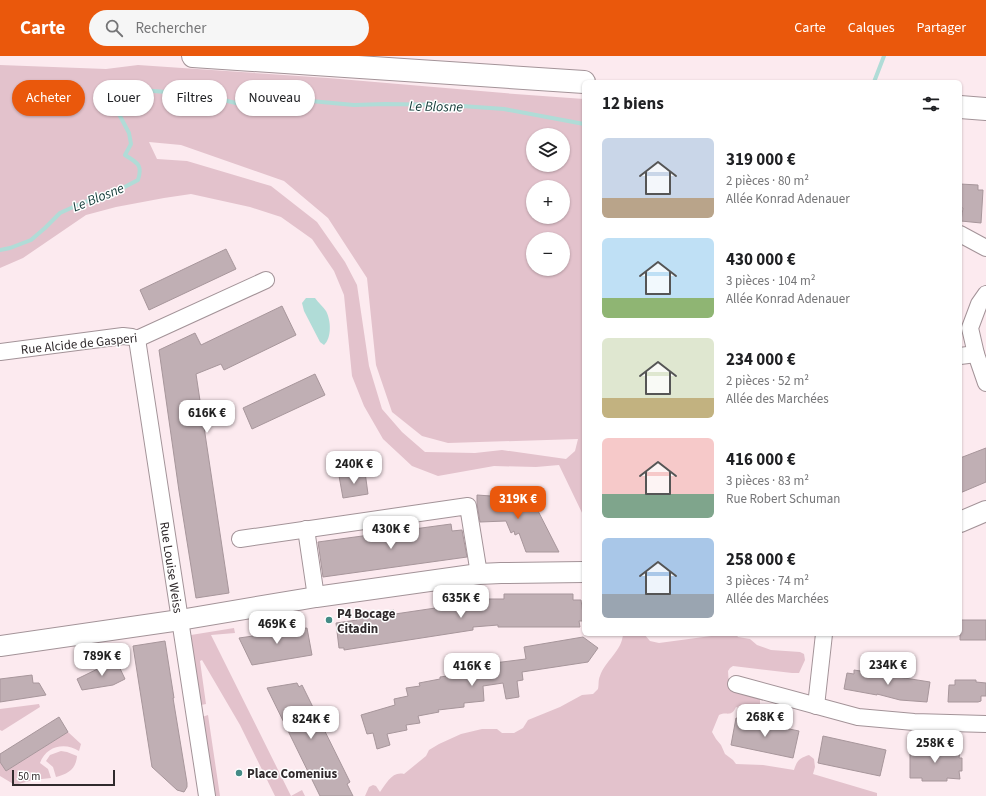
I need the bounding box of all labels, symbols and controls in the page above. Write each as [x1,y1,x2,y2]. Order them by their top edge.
search box [89,10,369,46]
text: Carte [20,15,65,42]
icon: search [103,17,125,39]
text: Rechercher [135,18,206,39]
text: Carte [794,18,826,38]
text: Calques [848,18,895,38]
text: Partager [917,18,966,38]
chip: Acheter [12,80,85,116]
chip: Louer [93,80,154,116]
chip: Filtres [162,80,227,116]
chip: Nouveau [235,80,315,116]
text: 12 biens [602,92,664,116]
icon: filters [920,93,942,115]
water label: Le Blosne [409,97,463,117]
map controls [526,128,570,276]
button: layers [526,128,570,172]
text: 319 000 € [726,148,796,172]
icon: home [634,154,682,202]
text: 2 pièces · 80 m² [726,172,809,190]
water label: Le Blosne [70,178,127,217]
button: + [526,180,570,224]
text: Allée Konrad Adenauer [726,190,850,208]
button: − [526,232,570,276]
text: 430 000 € [726,248,796,272]
icon: home [634,254,682,302]
text: 3 pièces · 104 m² [726,272,815,290]
text: Allée Konrad Adenauer [726,290,850,308]
street label: Rue Alcide de Gasperi [20,329,138,359]
text: 234 000 € [726,348,796,372]
icon: home [634,354,682,402]
text: 2 pièces · 52 m² [726,372,809,390]
text: Allée des Marchées [726,390,829,408]
pin: 616K € [174,400,240,434]
text: 616K € [188,404,226,422]
text: 416 000 € [726,448,796,472]
pin: 240K € [321,451,387,485]
icon: home [634,454,682,502]
text: 240K € [335,455,373,473]
text: 3 pièces · 83 m² [726,472,809,490]
pin: 319K € [485,486,551,520]
text: 319K € [499,490,537,508]
text: Rue Robert Schuman [726,490,840,508]
pin: 430K € [358,516,424,550]
street label: Rue Louise Weiss [155,520,187,615]
text: 430K € [372,520,410,538]
text: 258 000 € [726,548,796,572]
icon: home [634,554,682,602]
text: 3 pièces · 74 m² [726,572,809,590]
pin: 635K € [428,585,494,619]
text: 635K € [442,589,480,607]
text: Allée des Marchées [726,590,829,608]
place label: P4 Bocage Citadin [337,605,396,638]
pin: 469K € [244,611,310,645]
text: 469K € [258,615,296,633]
marker: P4 Bocage Citadin [324,615,334,625]
pin: 789K € [69,643,135,677]
text: 789K € [83,647,121,665]
pin: 234K € [855,652,921,686]
pin: 416K € [439,653,505,687]
text: 234K € [869,656,907,674]
text: 416K € [453,657,491,675]
pin: 268K € [732,704,798,738]
pin: 824K € [278,706,344,740]
text: 268K € [746,708,784,726]
text: 824K € [292,710,330,728]
pin: 258K € [902,730,968,764]
text: 258K € [916,734,954,752]
place label: Place Comenius [247,765,337,783]
scale bar [12,768,115,787]
marker: Place Comenius [234,768,244,778]
text: 50 m [18,769,40,784]

